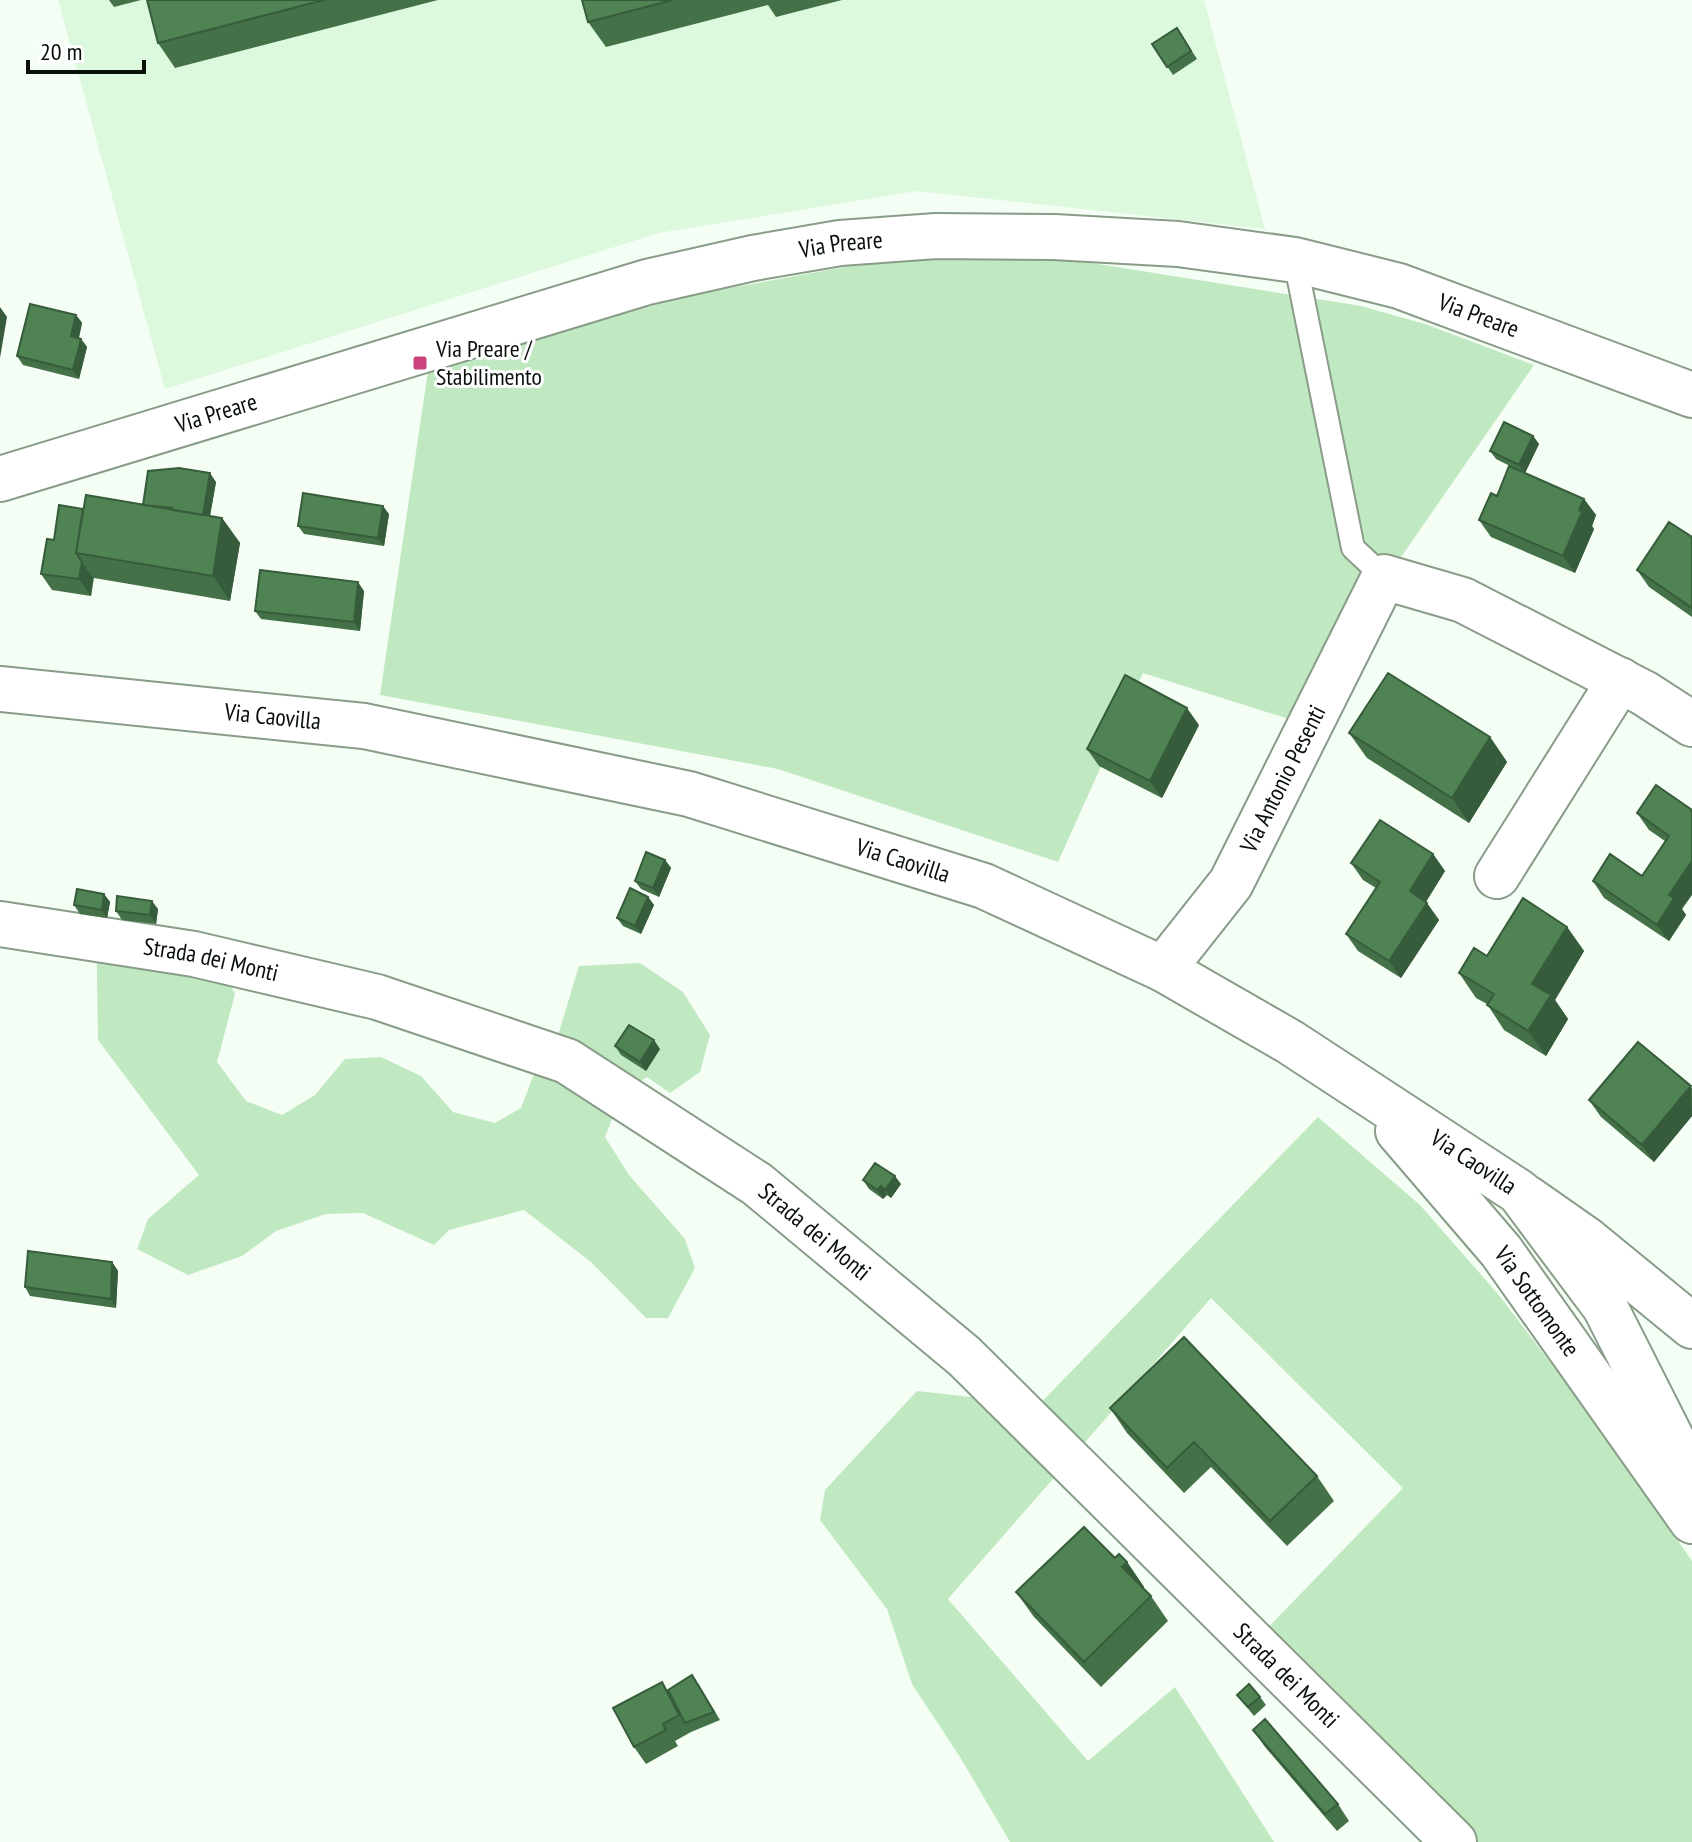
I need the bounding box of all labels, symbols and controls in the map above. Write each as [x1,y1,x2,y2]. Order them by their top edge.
scale bar [28,24,144,74]
text: 20 m [40,36,82,67]
street label: Via Preare [796,224,884,265]
street label: Via Preare [1433,286,1523,344]
place label: Via Preare / Stabilimento [435,333,542,392]
marker: Via Preare / Stabilimento [411,354,429,372]
street label: Via Preare [170,386,261,440]
street label: Via Caovilla [222,696,322,737]
street label: Via Antonio Pesenti [1232,700,1332,858]
street label: Via Caovilla [851,831,954,889]
street label: Strada dei Monti [142,930,282,988]
street label: Via Caovilla [1424,1122,1523,1201]
street label: Strada dei Monti [752,1176,877,1287]
street label: Via Sottomonte [1487,1239,1587,1362]
street label: Strada dei Monti [1227,1616,1346,1734]

